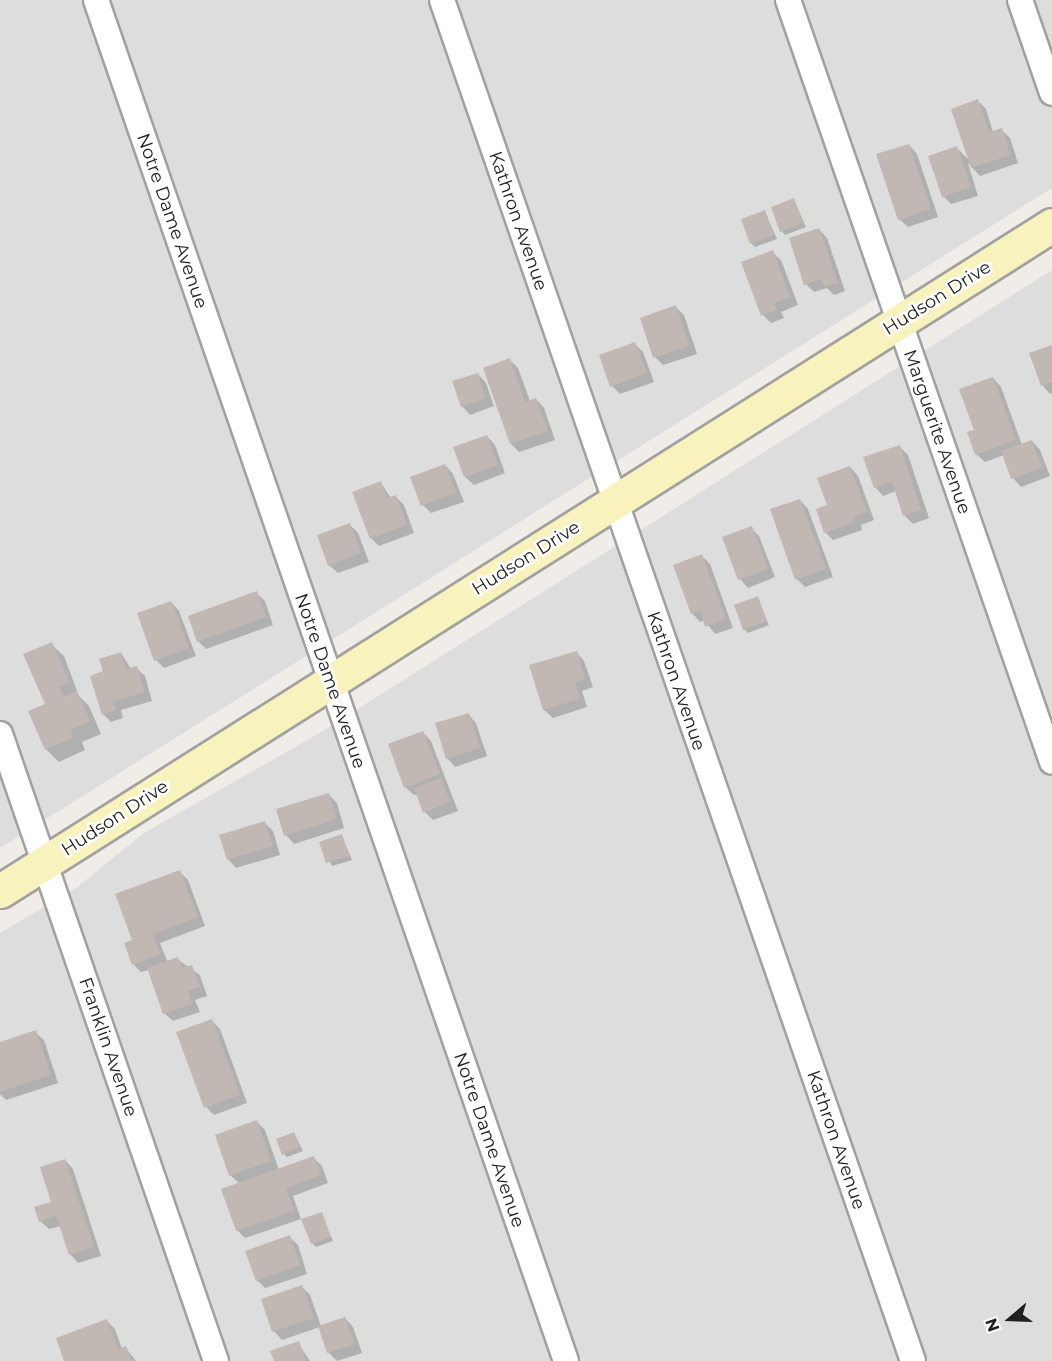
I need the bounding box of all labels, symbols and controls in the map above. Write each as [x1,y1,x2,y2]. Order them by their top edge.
street label: Notre Dame Avenue [132,131,212,311]
street label: Kathron Avenue [484,149,552,293]
street label: Hudson Drive [879,256,995,340]
street label: Marguerite Avenue [899,347,975,517]
street label: Hudson Drive [468,516,584,600]
street label: Notre Dame Avenue [290,591,370,771]
street label: Kathron Avenue [642,609,710,753]
street label: Hudson Drive [58,775,172,861]
street label: Franklin Avenue [74,975,142,1119]
street label: Notre Dame Avenue [449,1050,529,1230]
street label: Kathron Avenue [802,1068,870,1212]
north arrow [980,1289,1040,1349]
text: N [981,1316,1004,1334]

